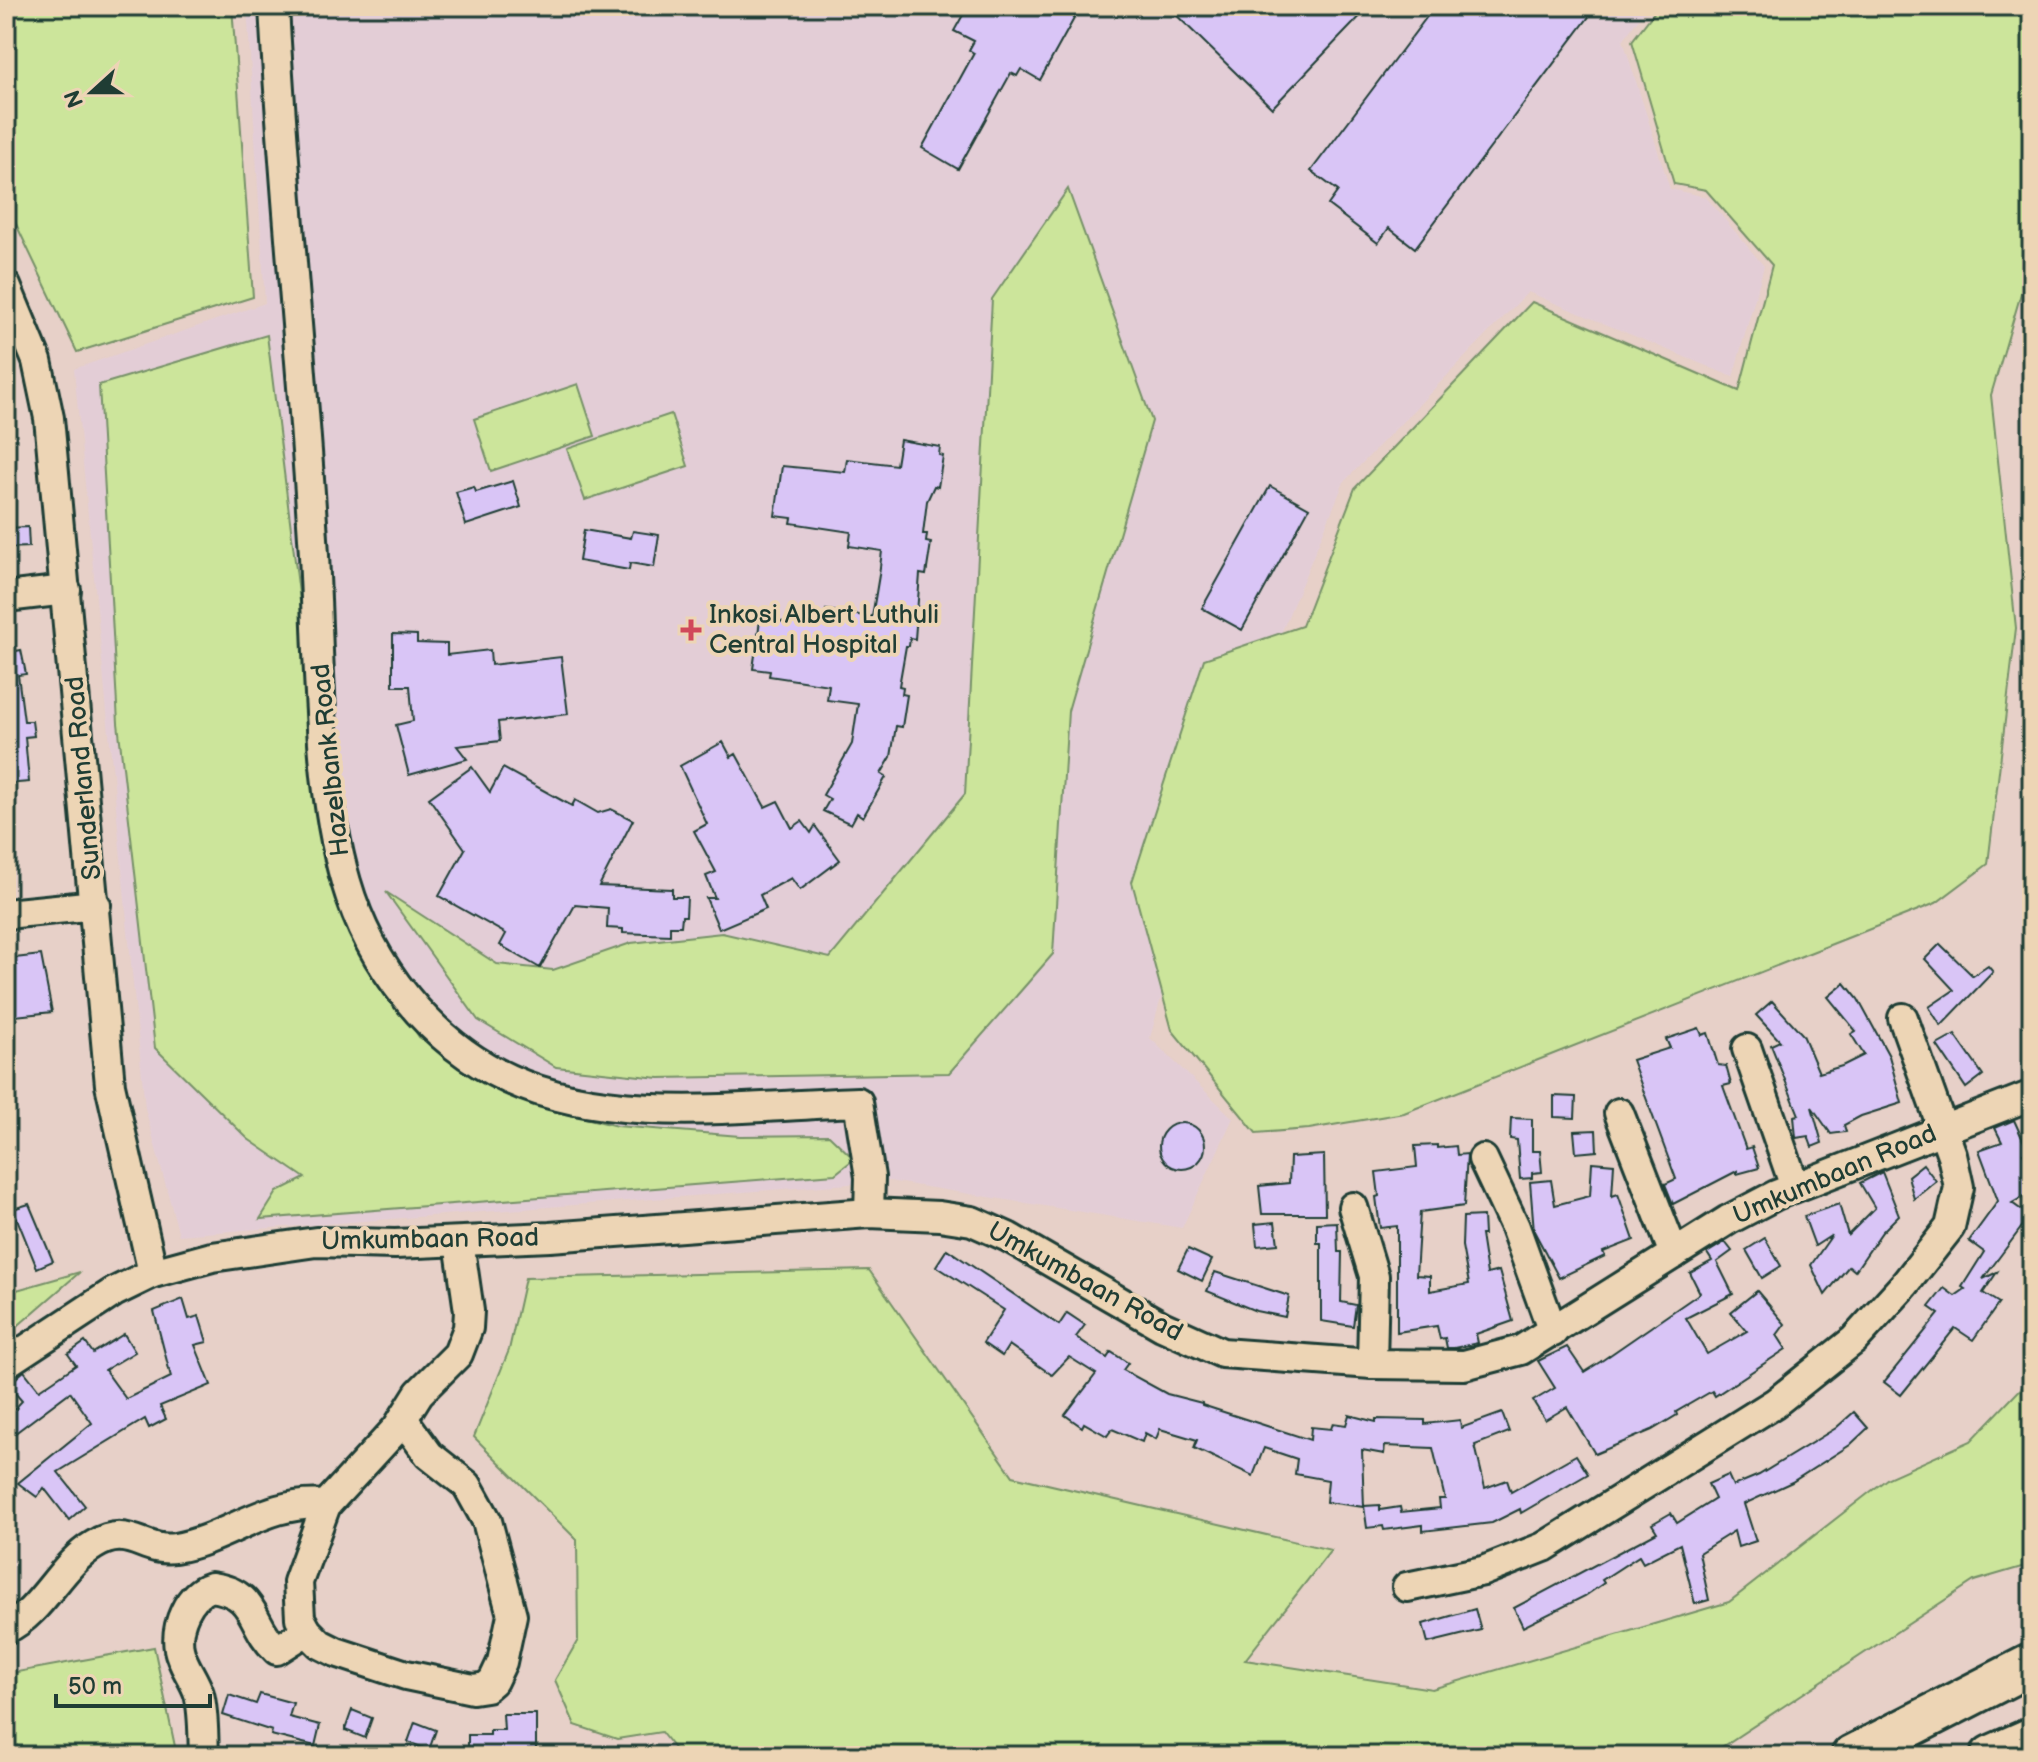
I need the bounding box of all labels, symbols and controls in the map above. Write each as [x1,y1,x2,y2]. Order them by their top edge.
north arrow [52,52,132,132]
text: N [59,86,90,111]
place label: Inkosi Albert Luthuli Central Hospital [709,600,939,661]
marker: Inkosi Albert Luthuli Central Hospital [680,619,702,641]
street label: Hazelbank Road [305,662,357,858]
street label: Sunderland Road [60,675,108,881]
street label: Umkumbaan Road [1729,1118,1941,1232]
street label: Umkumbaan Road [982,1216,1188,1348]
street label: Umkumbaan Road [321,1223,539,1257]
scale bar [56,1658,210,1708]
text: 50 m [68,1672,122,1701]

